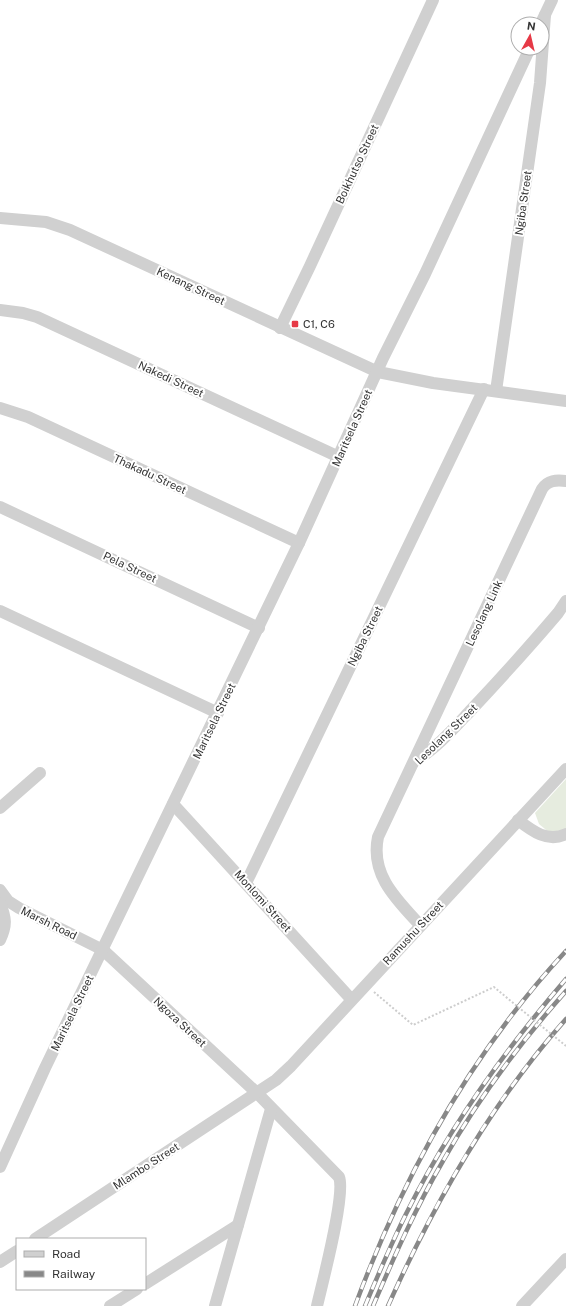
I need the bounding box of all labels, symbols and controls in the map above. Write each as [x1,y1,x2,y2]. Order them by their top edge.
north arrow [510,16,550,56]
text: N [526,20,536,33]
street label: Boikhutso Street [333,122,381,206]
street label: Ngiba Street [513,170,533,236]
street label: Kenang Street [155,265,227,307]
place label: C1, C6 [303,318,335,330]
marker: C1, C6 [290,319,300,329]
street label: Nakedi Street [136,359,206,399]
street label: Maritsela Street [330,388,374,468]
street label: Thakadu Street [112,452,188,496]
street label: Pela Street [101,549,159,585]
street label: Lesolang Link [464,578,504,648]
street label: Ngiba Street [345,604,385,668]
street label: Maritsela Street [190,681,238,761]
street label: Lesolang Street [413,701,479,767]
street label: Monlomi Street [232,868,294,934]
street label: Ramushu Street [381,899,445,967]
street label: Marsh Road [19,904,79,942]
street label: Maritsela Street [48,973,96,1053]
street label: Ngoza Street [151,995,209,1049]
street label: Mlambo Street [111,1140,181,1192]
legend [16,1238,146,1290]
text: Road [52,1247,80,1261]
text: Railway [52,1267,96,1281]

